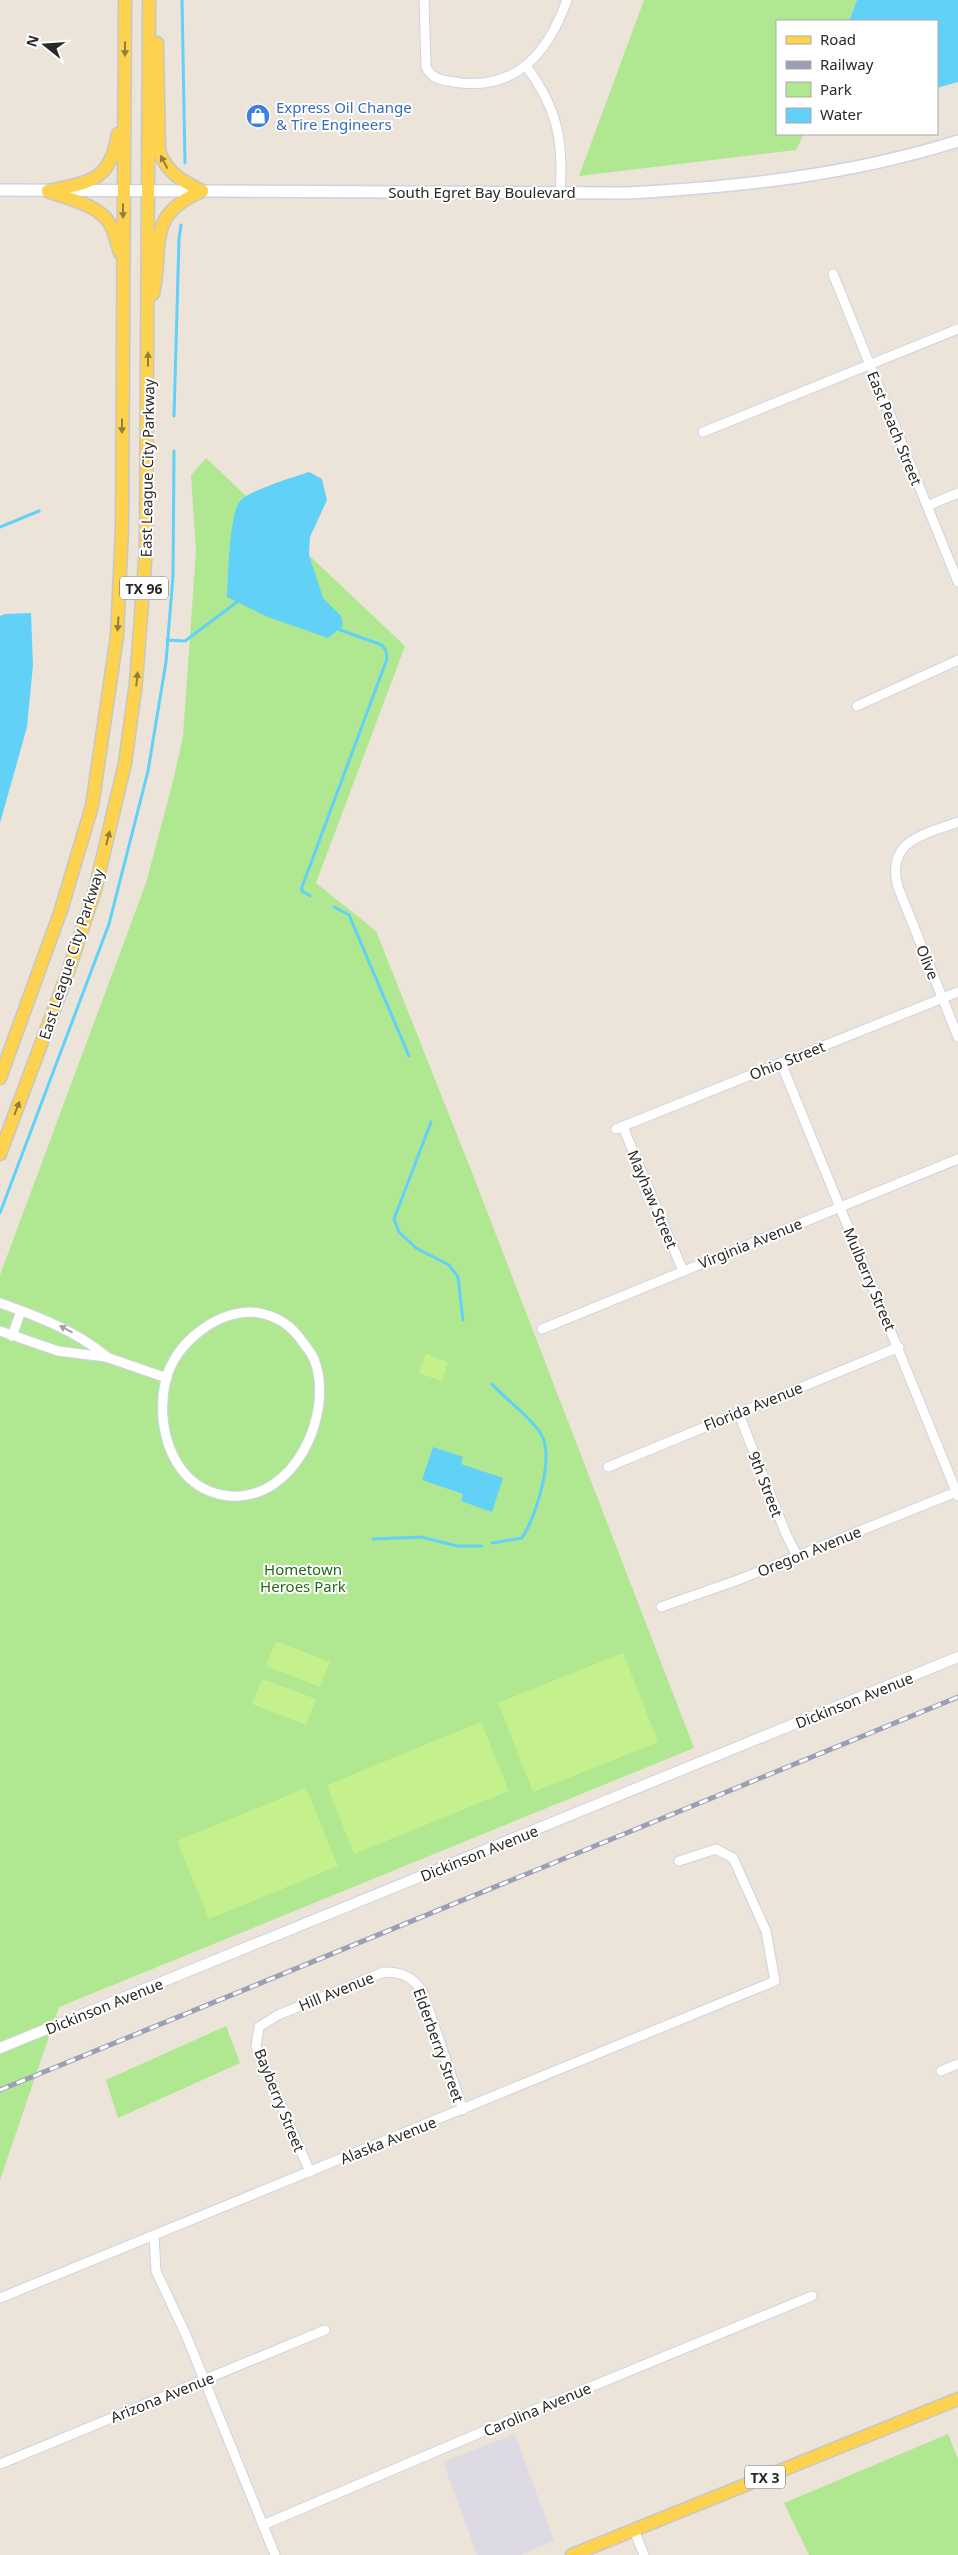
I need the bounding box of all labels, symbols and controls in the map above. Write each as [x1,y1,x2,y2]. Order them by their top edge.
north arrow [20,20,70,70]
legend [776,20,938,135]
text: Road [820,29,856,49]
text: N [21,33,43,49]
one-way arrow [121,41,129,57]
text: Railway [820,54,874,74]
text: Park [820,79,852,99]
place label: Express Oil Change & Tire Engineers [276,97,412,134]
shop icon: Express Oil Change & Tire Engineers [245,103,271,129]
text: Water [820,104,862,124]
one-way arrow [160,155,168,170]
street label: South Egret Bay Boulevard [388,182,576,202]
one-way arrow [119,203,127,219]
one-way arrow [144,351,152,367]
street label: East Peach Street [863,368,927,489]
street label: East League City Parkway [135,378,159,558]
one-way arrow [118,418,126,434]
road number: TX 96 [120,576,168,600]
one-way arrow [113,616,121,632]
one-way arrow [133,670,141,686]
one-way arrow [104,831,112,846]
street label: East League City Parkway [34,866,108,1042]
street label: Olive [912,942,944,982]
street label: Ohio Street [746,1036,828,1084]
one-way arrow [14,1101,21,1116]
street label: Mayhaw Street [623,1147,683,1252]
street label: Virginia Avenue [695,1213,805,1273]
street label: Mulberry Street [839,1224,901,1334]
one-way arrow [59,1325,74,1333]
street label: Florida Avenue [701,1377,805,1435]
street label: 9th Street [744,1448,788,1520]
street label: Oregon Avenue [754,1521,864,1581]
park label: Hometown Heroes Park [260,1559,346,1596]
street label: Dickinson Avenue [792,1667,916,1733]
street label: Dickinson Avenue [417,1820,541,1886]
street label: Hill Avenue [295,1967,377,2015]
street label: Dickinson Avenue [42,1973,166,2039]
street label: Elderberry Street [409,1985,469,2105]
street label: Bayberry Street [250,2046,310,2155]
street label: Alaska Avenue [337,2112,439,2168]
street label: Arizona Avenue [107,2367,217,2427]
street label: Carolina Avenue [480,2377,594,2441]
road number: TX 3 [745,2466,785,2488]

